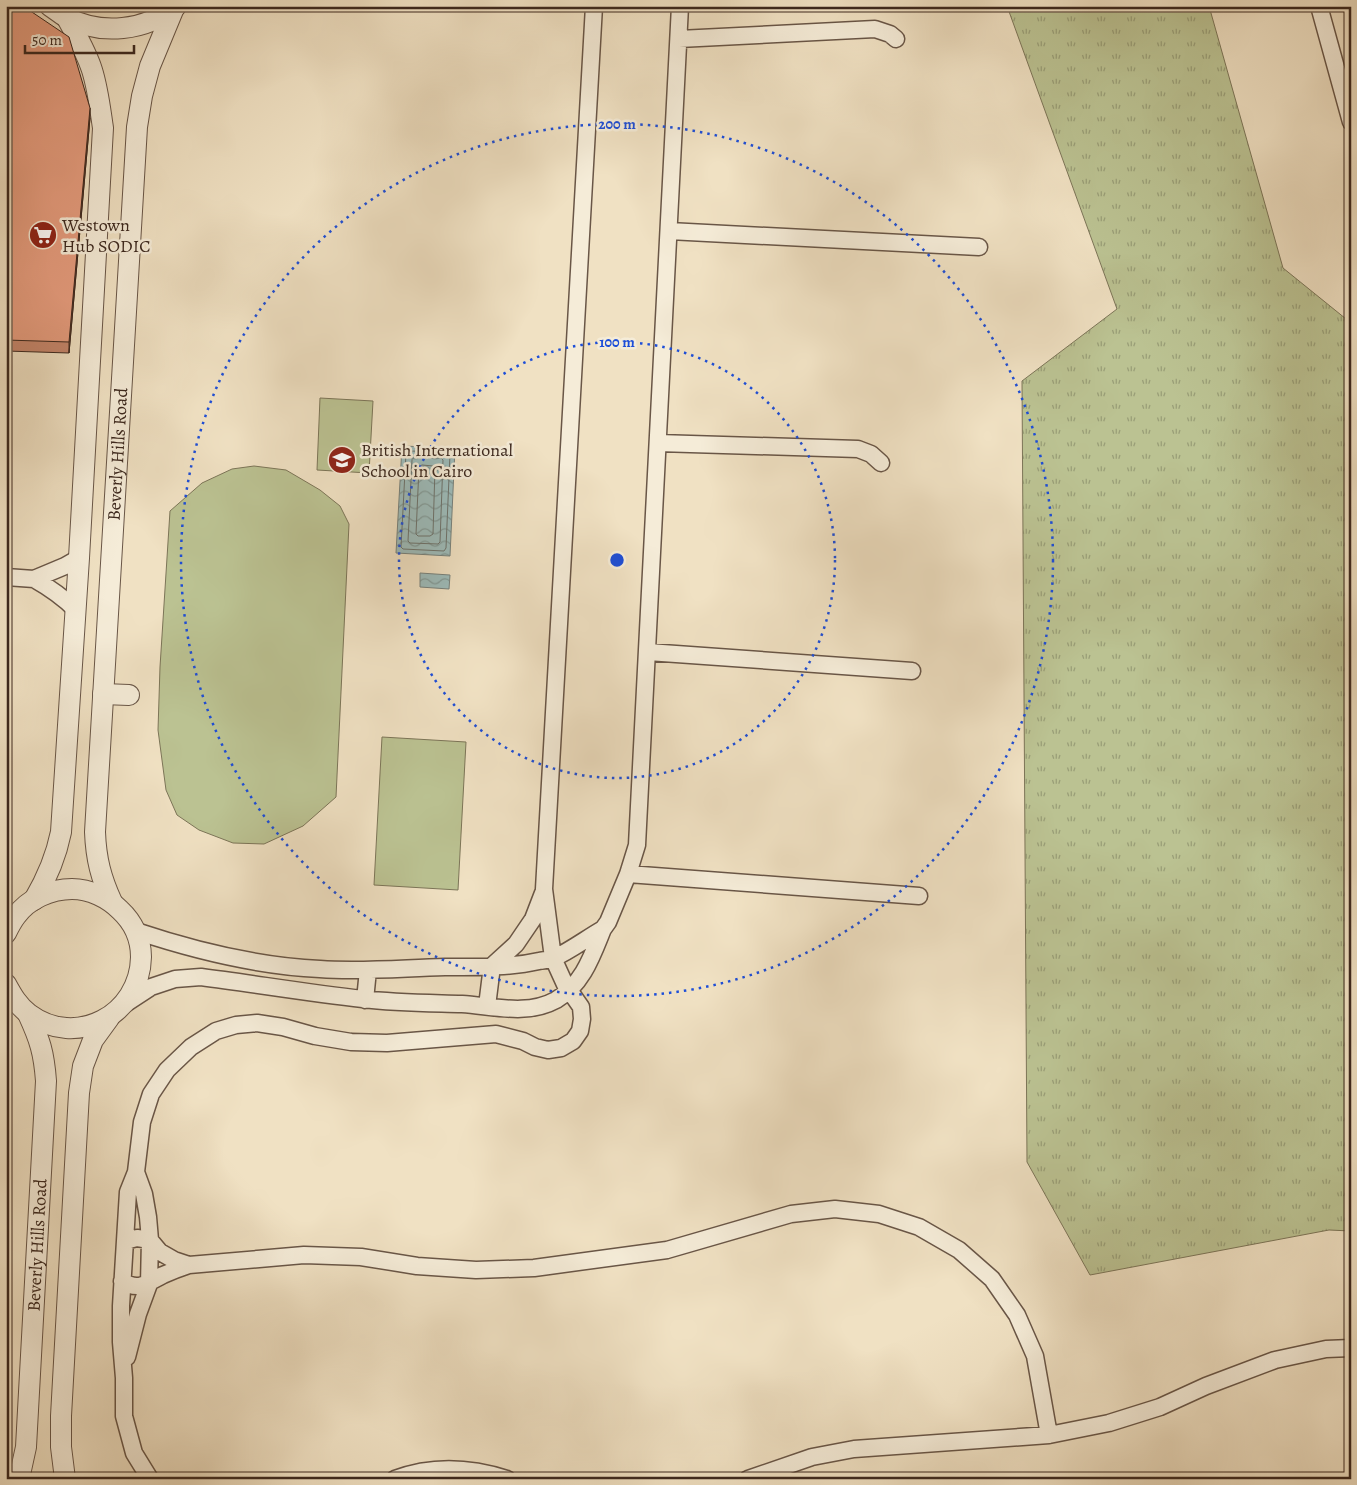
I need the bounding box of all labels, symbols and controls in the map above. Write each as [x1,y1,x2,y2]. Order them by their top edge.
scale bar [25,22,134,54]
text: 50 m [32,30,62,50]
text: 200 m [598,114,636,134]
place label: Westown Hub SODIC [61,213,150,258]
supermarket icon: Westown Hub SODIC [28,220,58,250]
text: 100 m [599,332,635,352]
street label: Beverly Hills Road [102,387,133,521]
place label: British International School in Cairo [361,438,514,483]
school or university icon: British International School in Cairo [327,445,357,475]
centre of rings [608,551,626,569]
street label: Beverly Hills Road [21,1178,53,1312]

